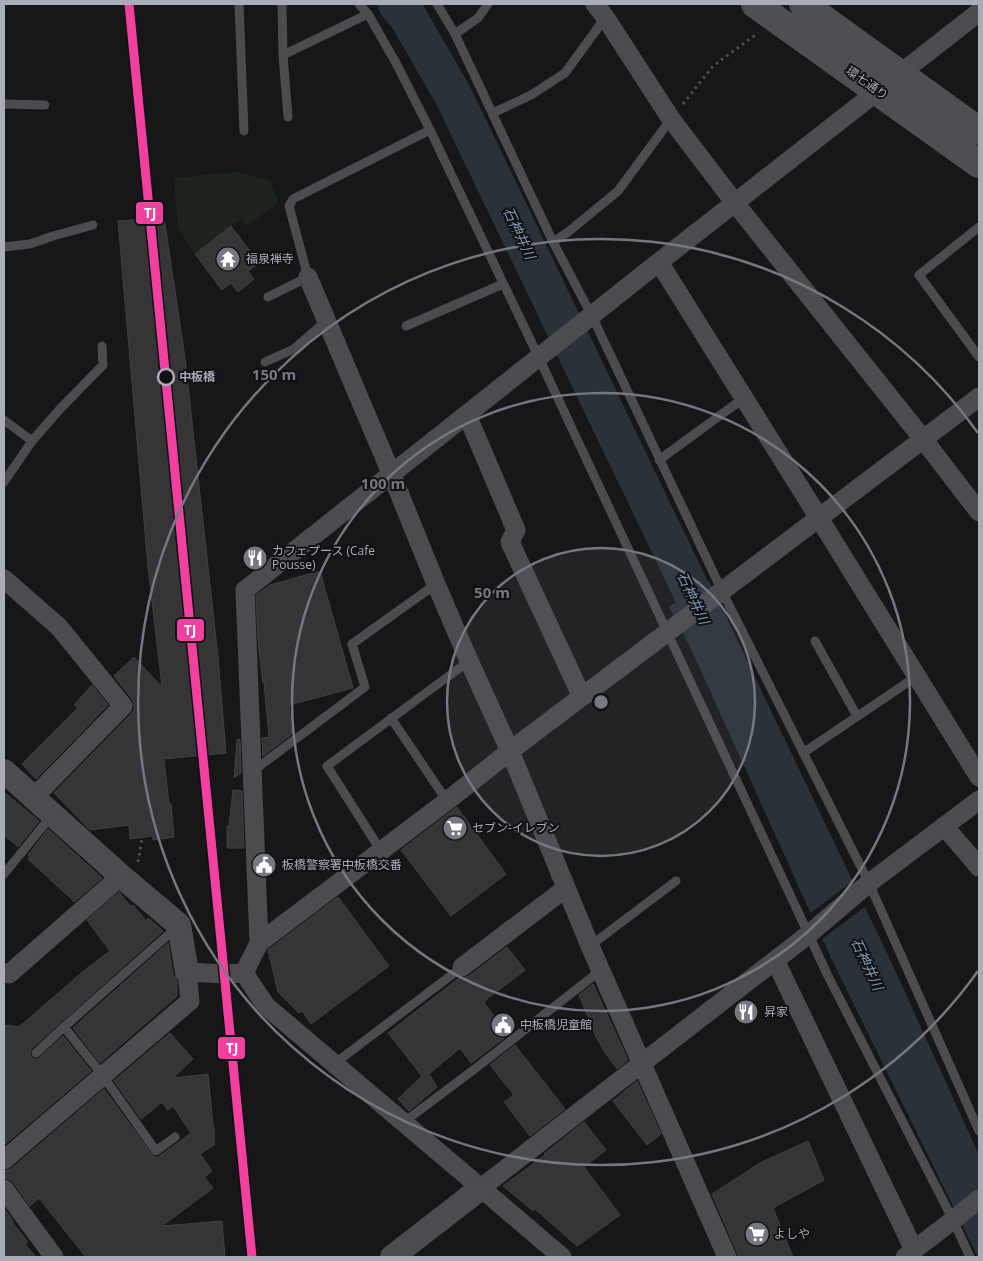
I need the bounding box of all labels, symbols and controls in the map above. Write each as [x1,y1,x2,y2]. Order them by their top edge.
street label: 環七通り [843,62,892,103]
line badge: TJ [135,201,164,225]
text: TJ [144,203,156,222]
water label: 石神井川 [499,203,541,264]
temple icon: 福泉禅寺 [215,246,241,272]
place label: 福泉禅寺 [246,250,294,267]
text: 150 m [252,364,296,384]
marker: 中板橋 [157,368,175,386]
place label: 中板橋 [179,368,216,385]
text: 100 m [361,473,405,493]
place label: カフェプース (Cafe Pousse) [272,542,375,573]
restaurant icon: カフェプース (Cafe Pousse) [242,545,268,571]
water label: 石神井川 [673,568,715,629]
text: 50 m [474,582,510,602]
line badge: TJ [176,618,205,642]
text: TJ [184,620,196,639]
centre of rings [592,693,610,711]
supermarket icon: セブン-イレブン [442,815,468,841]
place label: セブン-イレブン [472,819,560,836]
public building icon: 板橋警察署中板橋交番 [251,852,277,878]
place label: 板橋警察署中板橋交番 [282,856,402,873]
water label: 石神井川 [847,934,889,995]
restaurant icon: 昇家 [733,999,759,1025]
place label: 昇家 [764,1003,788,1020]
public building icon: 中板橋児童館 [490,1012,516,1038]
place label: 中板橋児童館 [520,1016,592,1033]
line badge: TJ [217,1036,246,1060]
text: TJ [226,1038,238,1057]
supermarket icon: よしや [744,1221,770,1247]
place label: よしや [774,1225,810,1242]

